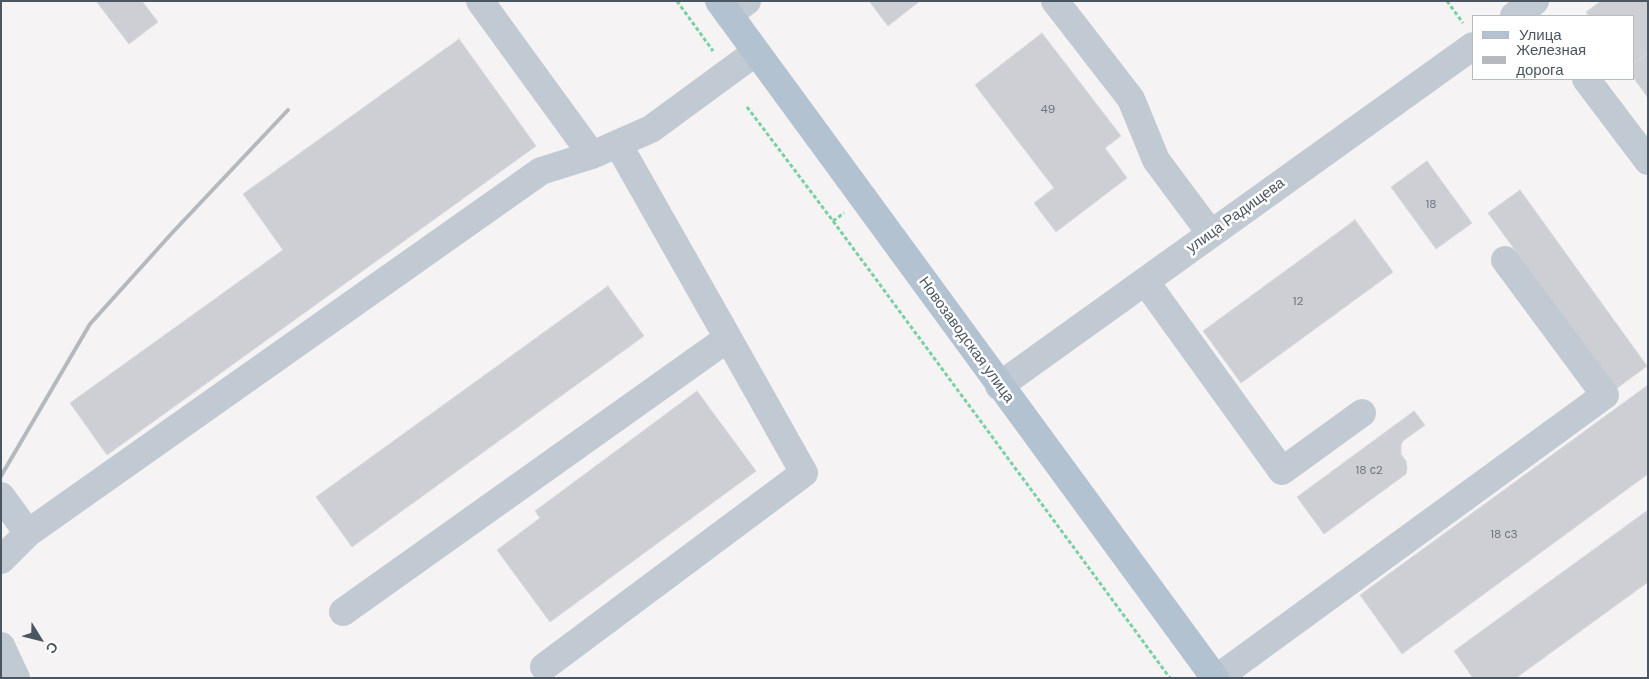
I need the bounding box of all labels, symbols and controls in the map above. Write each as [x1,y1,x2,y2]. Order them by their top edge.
legend [1472,15,1634,80]
text: Улица [1519,25,1562,45]
text: Железная дорога [1516,40,1586,80]
house number: 49 [1041,103,1055,117]
street label: улица Радищева [1183,174,1289,258]
house number: 18 [1425,198,1437,212]
street label: Новозаводская улица [914,274,1018,406]
house number: 12 [1293,295,1303,309]
house number: 18 с2 [1355,464,1383,478]
house number: 18 с3 [1490,528,1518,542]
north arrow [15,614,65,664]
text: С [42,638,62,657]

